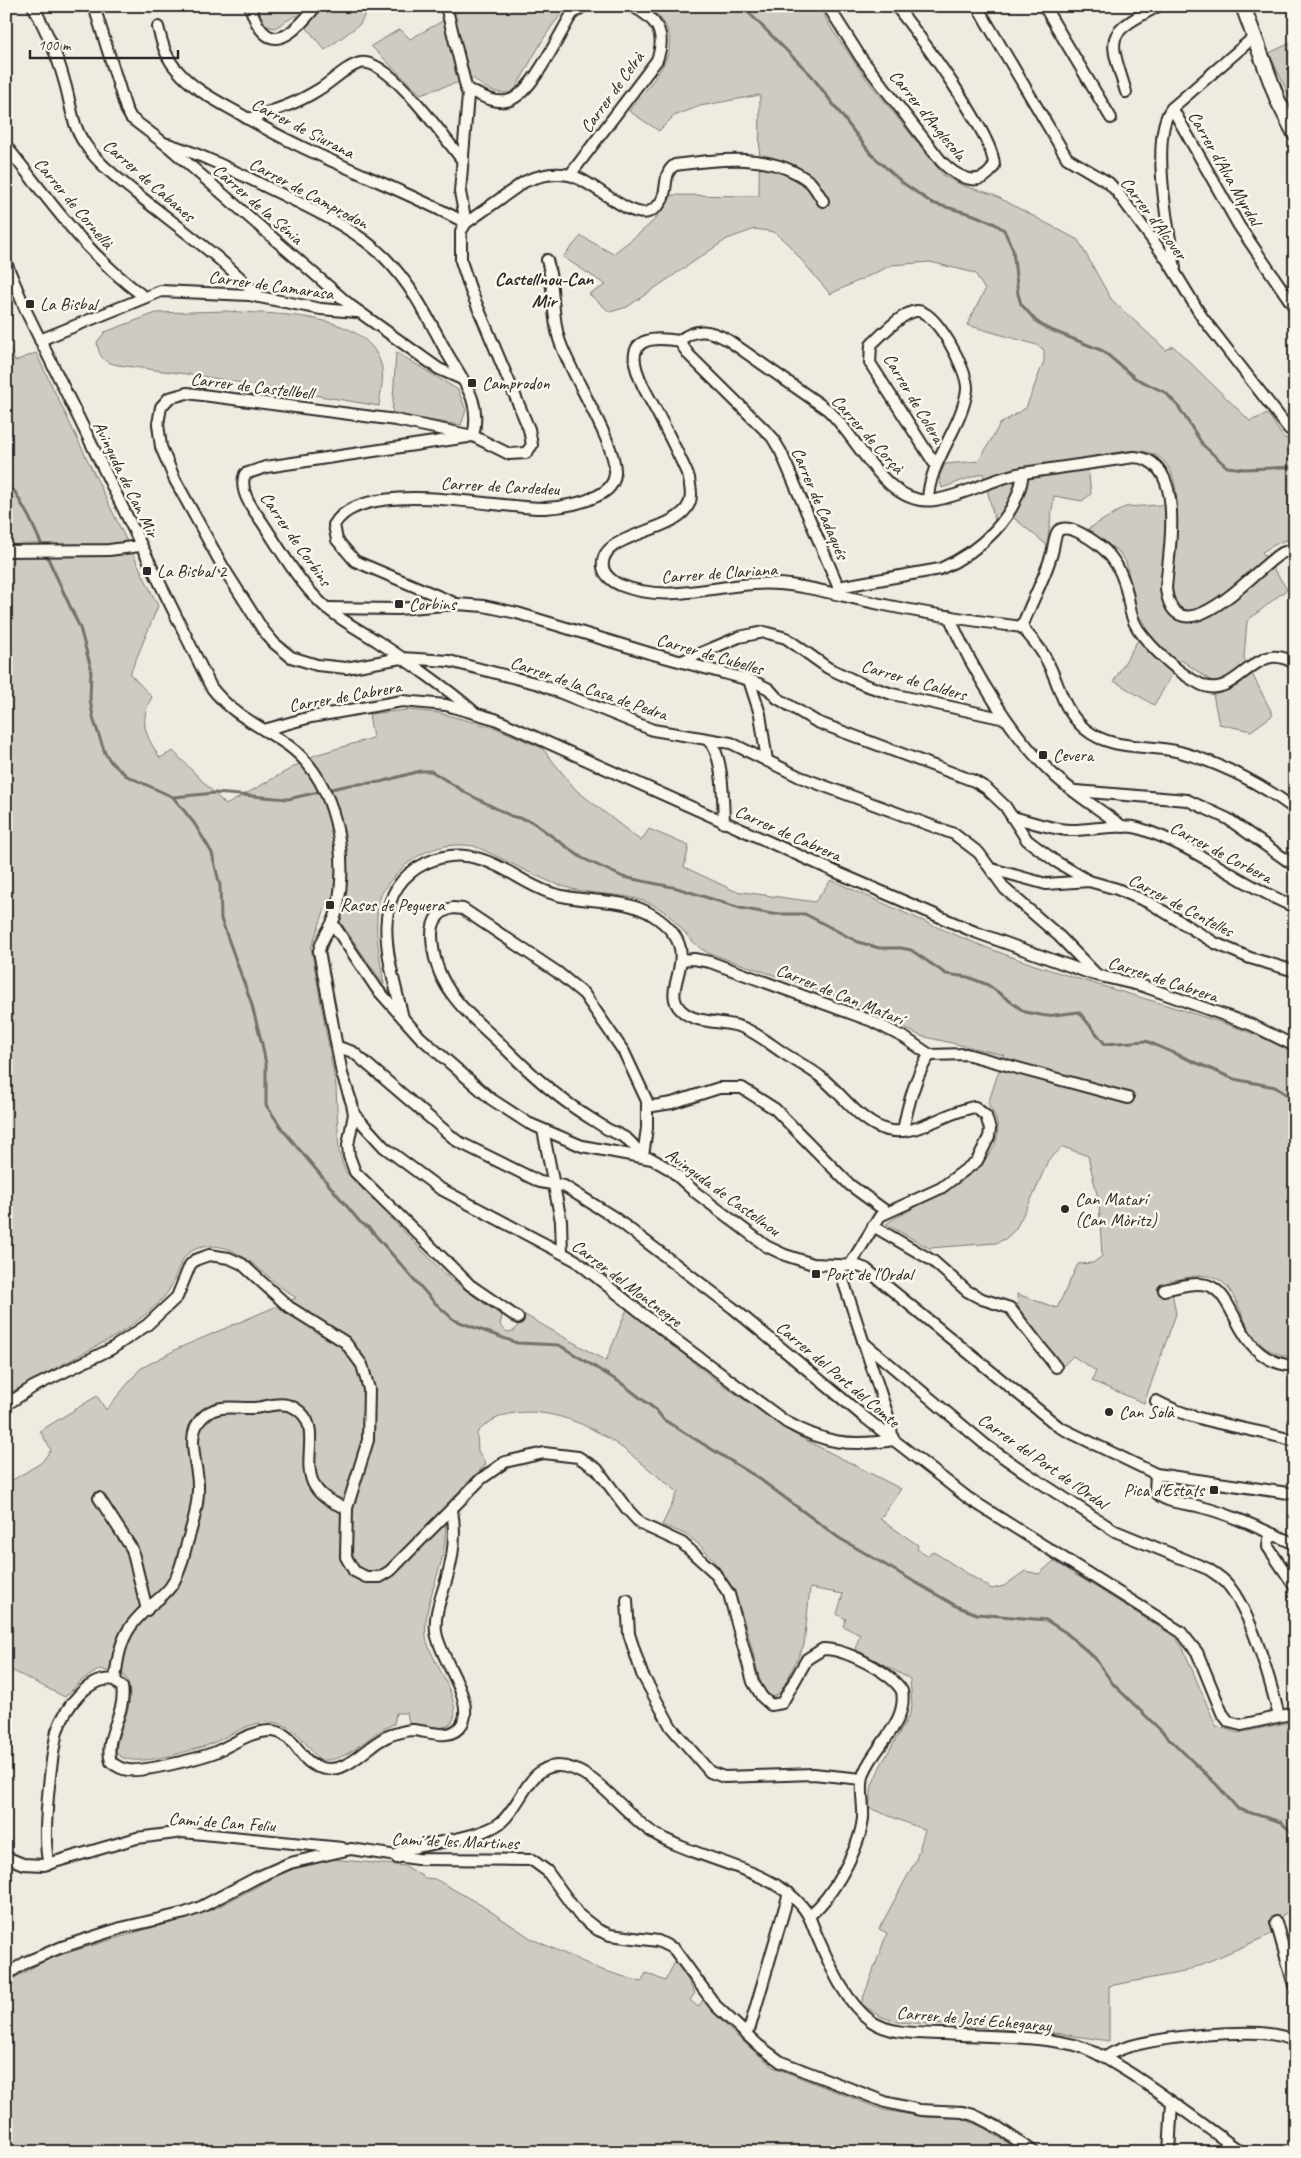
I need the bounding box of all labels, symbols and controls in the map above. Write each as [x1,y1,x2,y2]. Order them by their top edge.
scale bar [30,28,178,60]
text: 100 m [38,36,72,55]
street label: Carrer de Celrà [575,46,649,137]
street label: Carrer d'Anglesola [885,65,972,166]
street label: Carrer de Siurana [248,93,359,164]
street label: Carrer d'Alva Myrdal [1183,107,1268,232]
street label: Carrer de Cabanes [98,134,201,227]
street label: Carrer de Camprodon [246,152,373,234]
street label: Carrer de Cornellà [29,153,119,254]
street label: Carrer de la Sénia [209,159,309,250]
street label: Carrer d'Alcover [1116,172,1194,266]
street label: Carrer de Camarasa [207,265,336,305]
district label: Castellnou-Can Mir [495,267,595,313]
place label: La Bisbal [40,293,100,315]
marker: La Bisbal [24,298,36,310]
street label: Carrer de Colera [879,349,950,448]
street label: Carrer de Castellbell [189,368,318,405]
place label: Camprodon [482,372,551,394]
marker: Camprodon [466,377,478,389]
street label: Carrer de Corçà [827,390,910,479]
street label: Avinguda de Can Mir [88,417,165,543]
street label: Carrer de Cadaqués [787,444,854,564]
street label: Carrer de Cardedeu [440,472,561,500]
street label: Carrer de Corbins [255,488,338,592]
street label: Carrer de Clariana [660,558,779,588]
place label: La Bisbal 2 [157,560,228,582]
marker: La Bisbal 2 [141,565,153,577]
place label: Corbins [409,593,458,615]
marker: Corbins [393,598,405,610]
street label: Carrer de Cubelles [654,628,768,680]
street label: Carrer de la Casa de Pedra [508,651,672,726]
street label: Carrer de Calders [859,655,971,706]
street label: Carrer de Cabrera [287,675,404,717]
place label: Cevera [1053,744,1095,766]
marker: Cevera [1037,749,1049,761]
street label: Carrer de Cabrera [732,800,846,867]
street label: Carrer de Corbera [1166,816,1277,889]
street label: Carrer de Centelles [1125,868,1239,943]
place label: Rasos de Peguera [340,894,446,916]
marker: Rasos de Peguera [324,899,336,911]
street label: Carrer de Cabrera [1106,951,1222,1008]
street label: Carrer de Can Matarí [773,958,910,1031]
street label: Avinguda de Castellnou [661,1143,786,1242]
place label: Can Matarí (Can Mòritz) [1075,1188,1158,1231]
marker: Can Matarí (Can Mòritz) [1059,1203,1071,1215]
street label: Carrer del Montnegre [568,1234,687,1332]
place label: Port de l'Ordal [826,1263,916,1285]
marker: Port de l'Ordal [810,1268,822,1280]
street label: Carrer del Port del Comte [772,1316,905,1433]
place label: Can Solà [1119,1401,1175,1423]
marker: Can Solà [1103,1406,1115,1418]
street label: Carrer del Port de l'Ordal [974,1408,1114,1516]
place label: Pica d'Estats [1123,1479,1206,1501]
marker: Pica d'Estats [1208,1484,1220,1496]
street label: Camí de Can Feliu [168,1807,277,1837]
street label: Camí de les Martines [391,1828,521,1854]
street label: Carrer de José Echegaray [896,2001,1054,2037]

